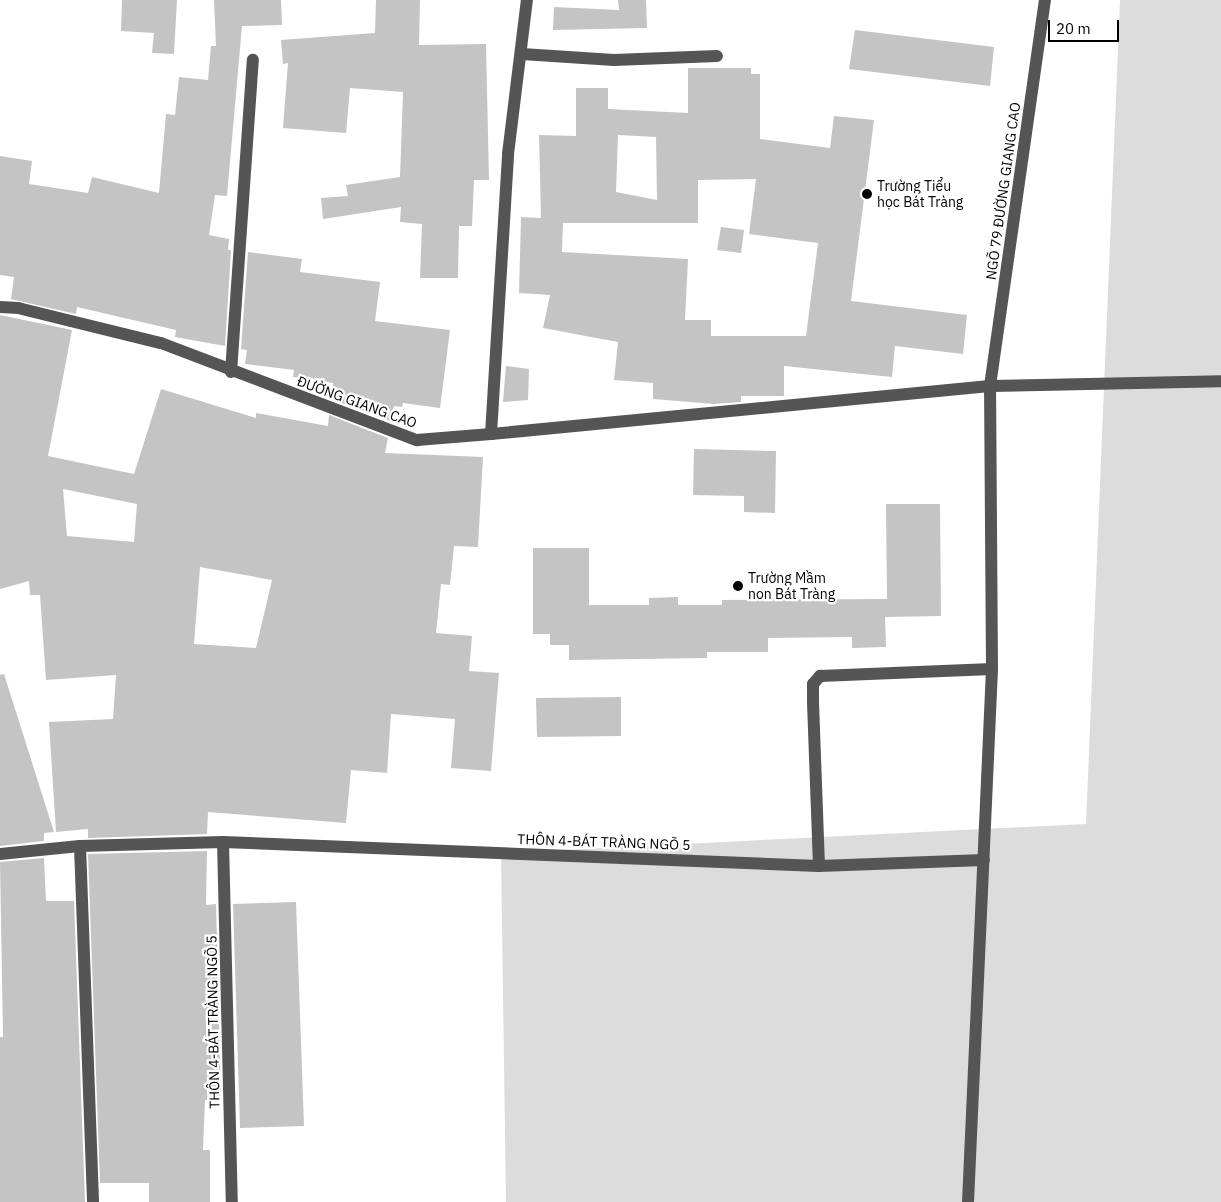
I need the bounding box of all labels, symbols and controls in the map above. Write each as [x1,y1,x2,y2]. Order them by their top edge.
scale bar [1051,10,1122,42]
text: 20 m [1056,19,1091,38]
street label: NGÕ 79 ĐƯỜNG GIANG CAO [982,101,1024,281]
place label: Trường Tiểu học Bát Tràng [877,178,963,210]
marker: Trường Tiểu học Bát Tràng [861,188,873,200]
street label: ĐƯỜNG GIANG CAO [295,372,419,432]
place label: Trường Mầm non Bát Tràng [748,570,835,602]
marker: Trường Mầm non Bát Tràng [732,580,744,592]
street label: THÔN 4-BÁT TRÀNG NGÕ 5 [517,831,691,853]
street label: THÔN 4-BÁT TRÀNG NGÕ 5 [203,935,223,1109]

